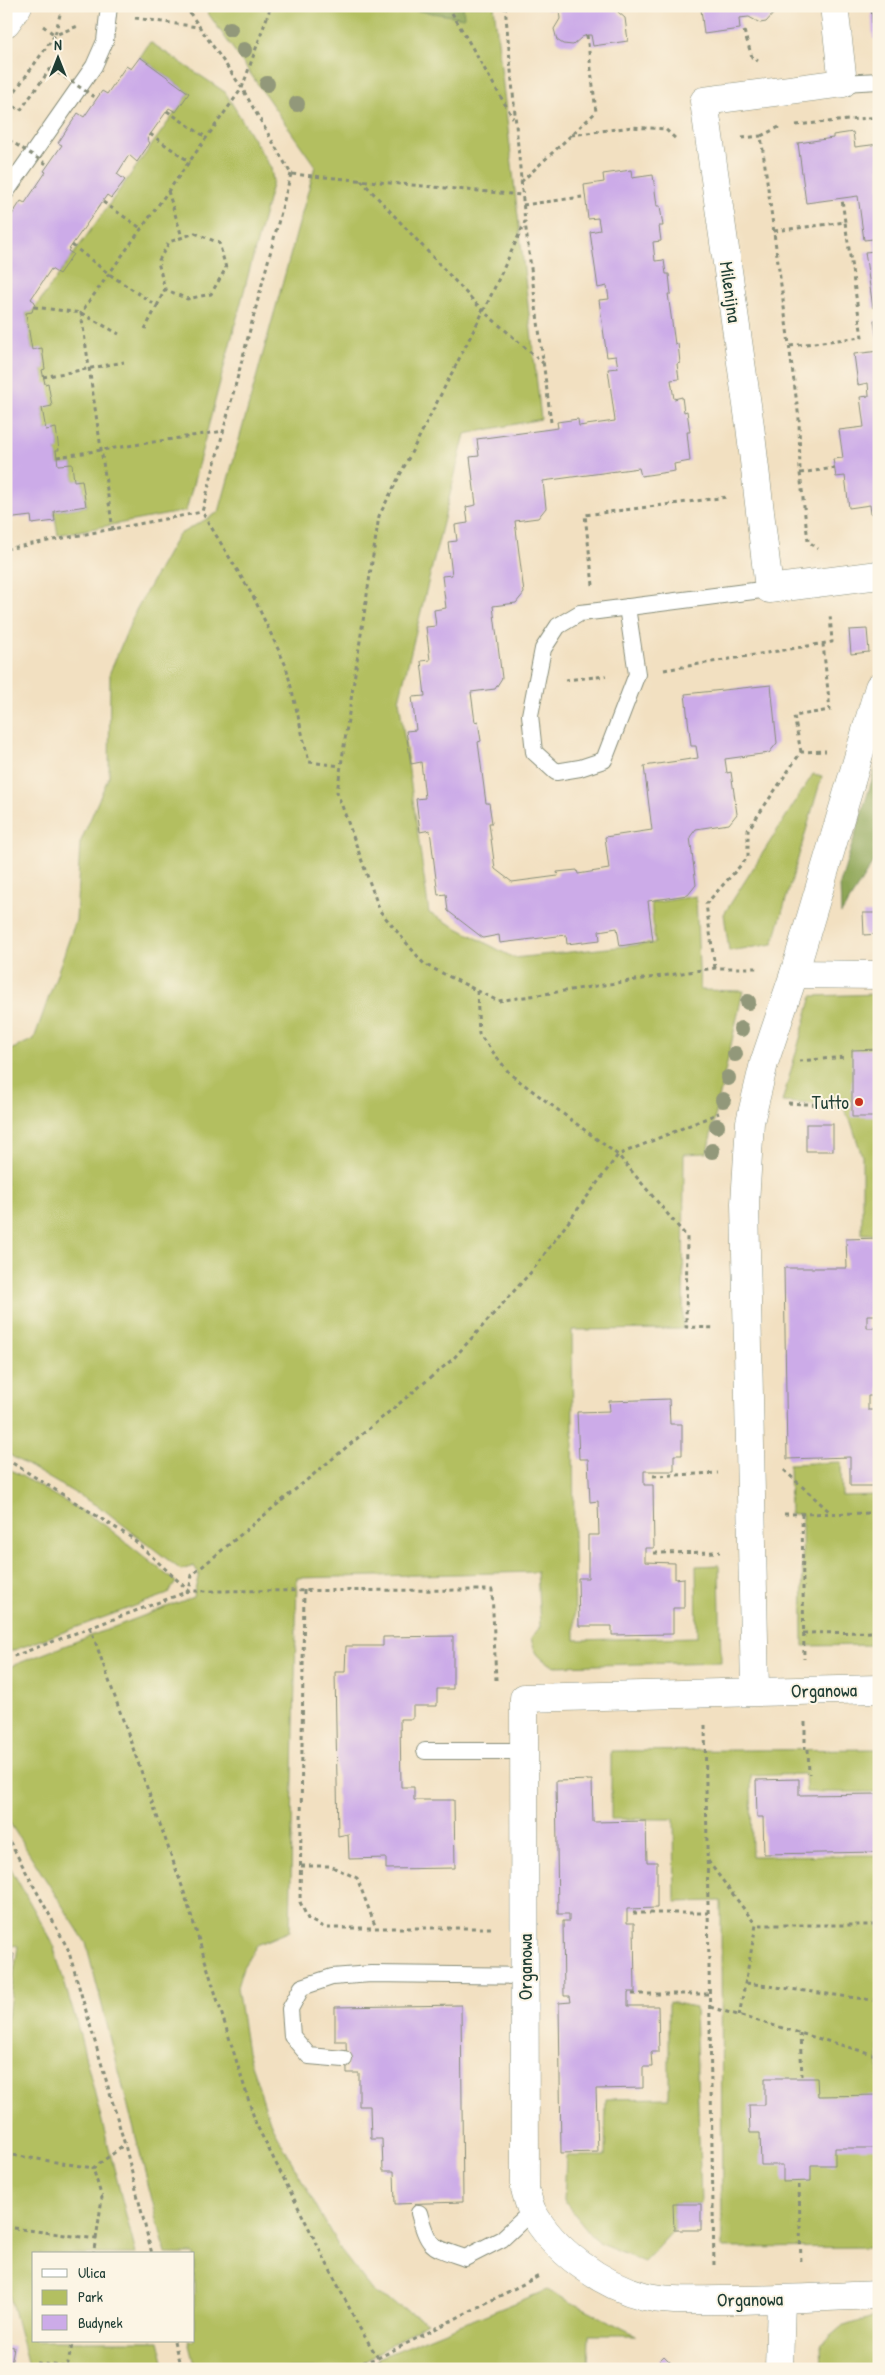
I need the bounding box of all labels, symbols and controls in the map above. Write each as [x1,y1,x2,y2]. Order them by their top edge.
north arrow [32,32,82,82]
text: N [54,35,62,54]
street label: Milenijna [714,260,748,325]
place label: Tutto [812,1089,849,1115]
marker: Tutto [853,1096,865,1108]
street label: Organowa [791,1676,858,1704]
street label: Organowa [512,1933,538,2000]
legend [32,2252,195,2342]
text: Ulica [78,2262,105,2283]
street label: Organowa [717,2285,784,2313]
text: Park [78,2286,103,2307]
text: Budynek [78,2312,123,2333]

